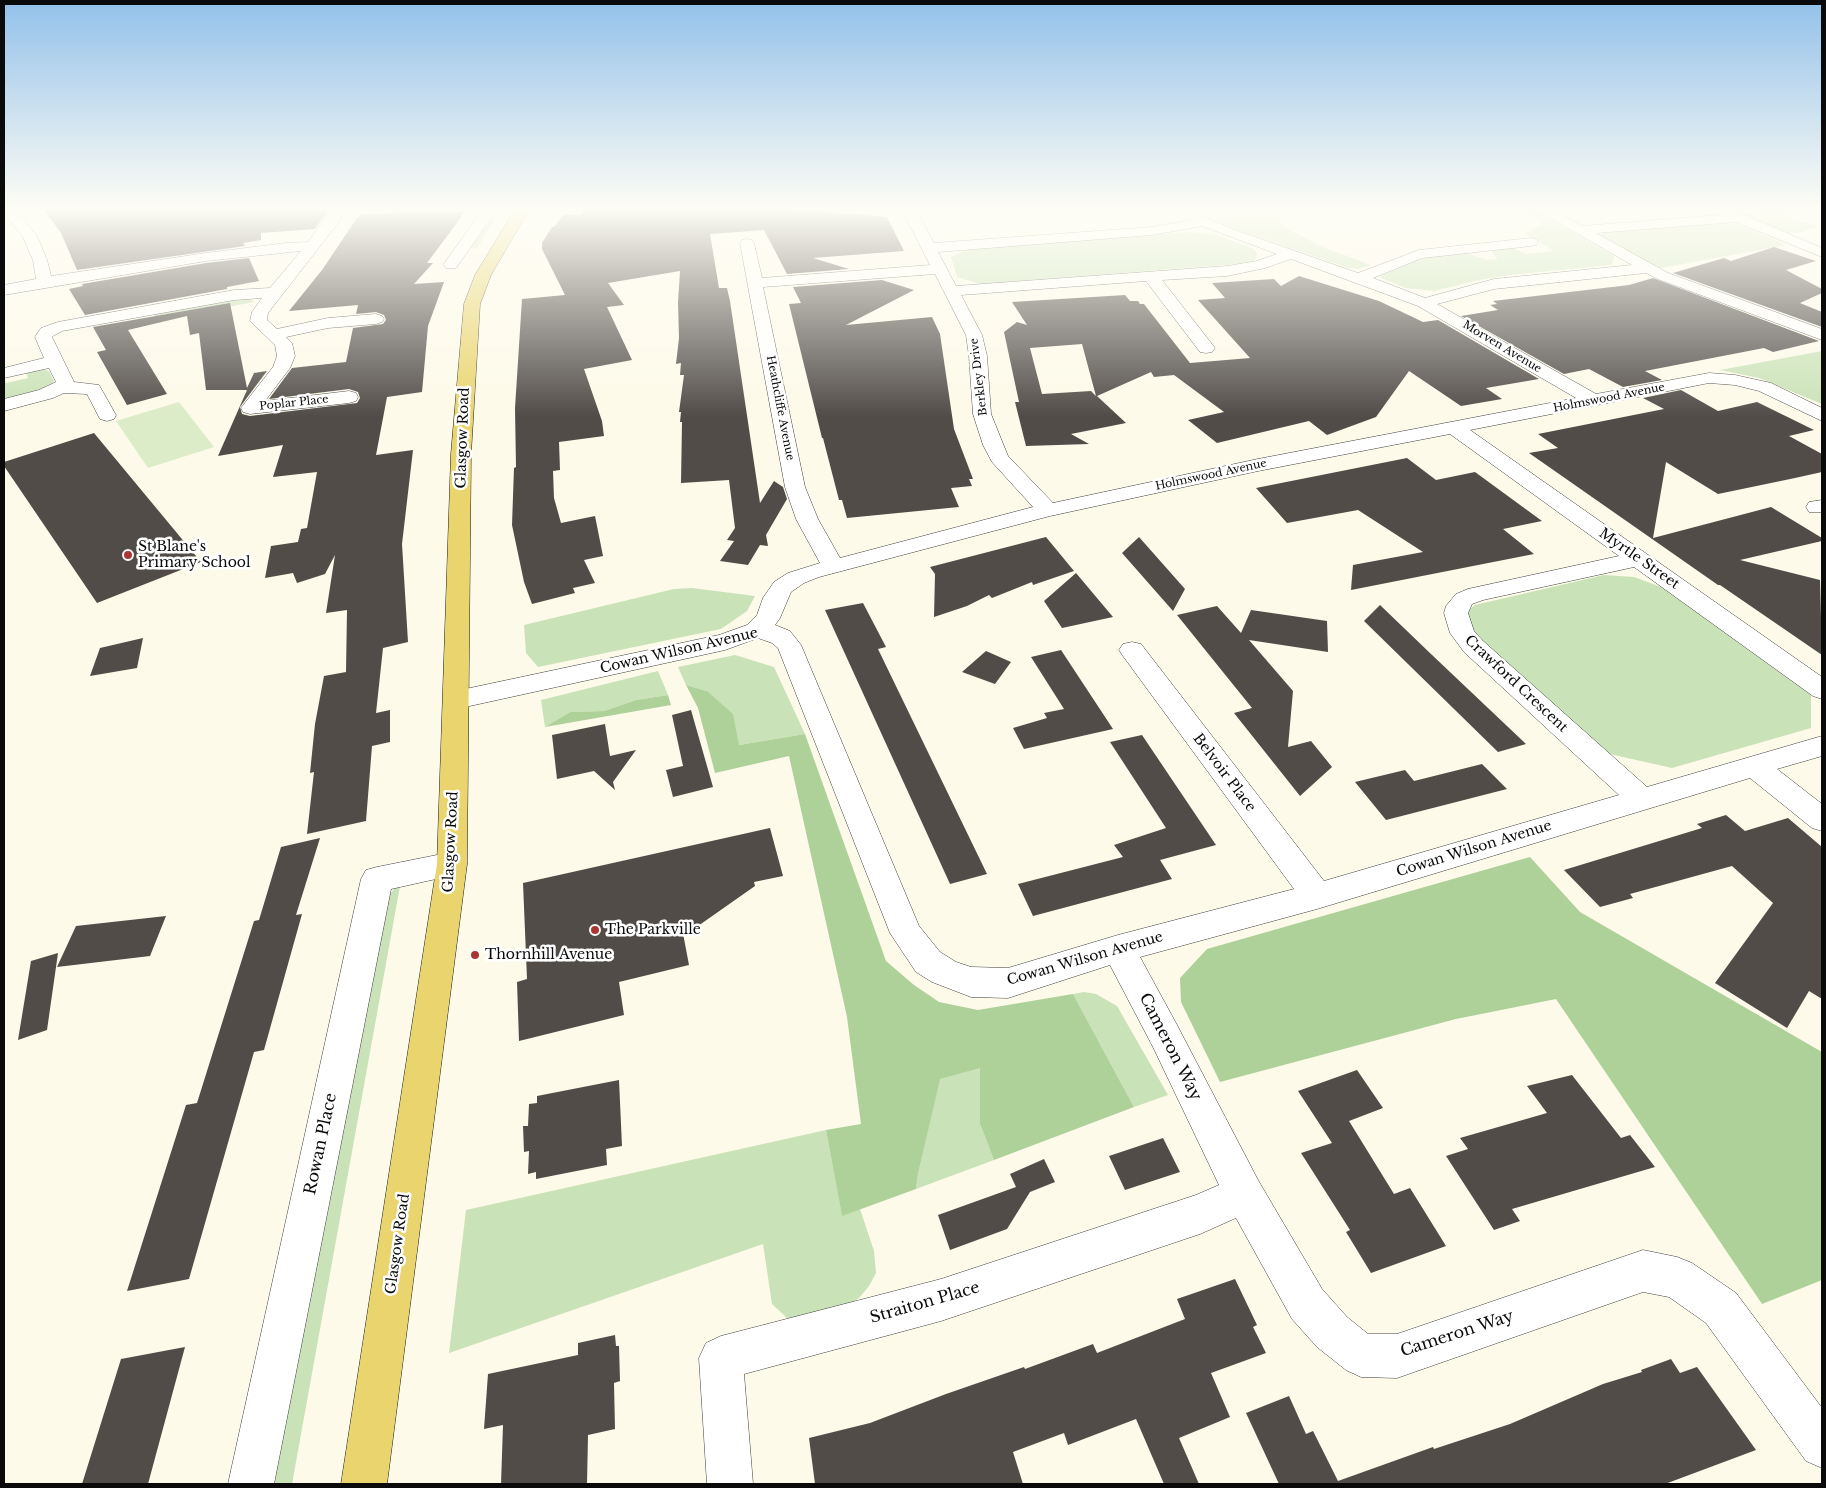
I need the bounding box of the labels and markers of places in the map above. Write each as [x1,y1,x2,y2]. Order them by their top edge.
place label: St Blane's Primary School [138,539,251,572]
marker: St Blane's Primary School [122,549,134,561]
place label: The Parkville [605,922,701,938]
marker: The Parkville [589,924,601,936]
place label: Thornhill Avenue [485,947,612,963]
marker: Thornhill Avenue [469,949,481,961]

